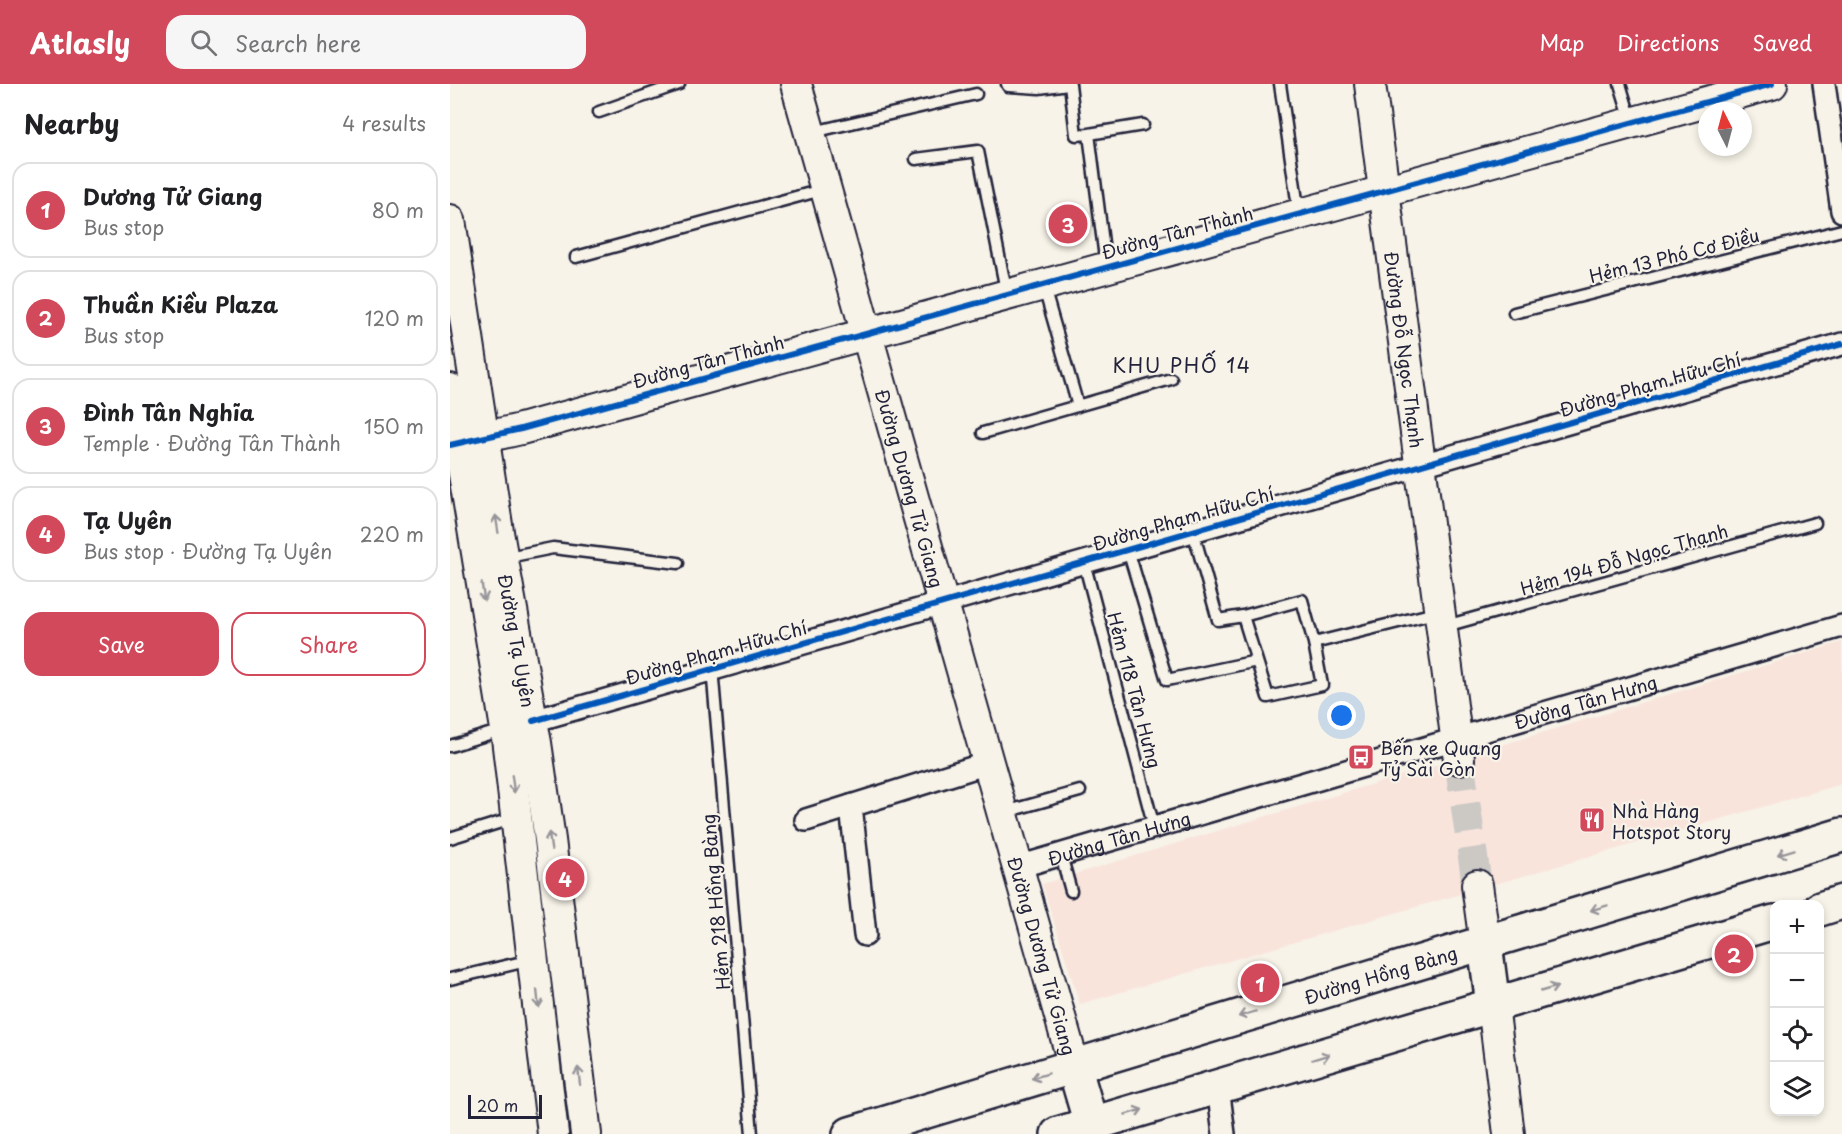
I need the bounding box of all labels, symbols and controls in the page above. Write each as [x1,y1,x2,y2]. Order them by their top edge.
search box [166,15,586,69]
text: Atlasly [30,21,130,64]
icon: search [187,26,220,59]
text: Search here [235,26,361,59]
text: Map [1539,26,1584,58]
text: Directions [1617,26,1719,58]
text: Saved [1752,26,1812,58]
north arrow [1698,102,1752,156]
text: Nearby [24,104,119,143]
text: 4 results [342,108,426,138]
text: Dương Tử Giang [83,179,262,212]
text: 1 [41,195,50,225]
text: 80 m [372,195,424,225]
street label: Đường Tân Thành [1098,199,1256,265]
pin: 3 [1048,202,1088,246]
text: Bus stop [83,212,164,242]
street label: Hẻm 13 Phó Cơ Điều [1586,221,1762,289]
street label: Đường Đỗ Ngọc Thạnh [1379,250,1431,450]
text: Thuần Kiều Plaza [83,287,278,320]
text: 2 [38,303,53,333]
text: 120 m [365,303,424,333]
text: Bus stop [83,320,164,350]
street label: Đường Tân Thành [629,328,787,394]
street label: Đường Phạm Hữu Chí [1556,345,1744,423]
district label: KHU PHỐ 14 [1113,350,1251,380]
street label: Đường Dương Tử Giang [869,386,951,591]
text: Đình Tân Nghĩa [83,395,254,428]
text: 3 [39,411,52,441]
text: 150 m [364,411,424,441]
text: Temple · Đường Tân Thành [83,428,341,458]
street label: Đường Phạm Hữu Chí [1089,479,1277,557]
text: Tạ Uyên [83,503,172,536]
one-way arrow [491,515,502,535]
street label: Hẻm 194 Đỗ Ngọc Thạnh [1517,516,1731,602]
text: 4 [39,519,52,549]
text: 220 m [360,519,424,549]
text: Bus stop · Đường Tạ Uyên [83,536,332,566]
street label: Đường Tạ Uyên [492,572,543,709]
one-way arrow [478,581,489,601]
street label: Hẻm 118 Tân Hưng [1101,609,1169,771]
button: Save [24,612,219,676]
button: Share [231,612,426,676]
street label: Đường Phạm Hữu Chí [622,613,810,691]
street label: Đường Tân Hưng [1510,667,1660,735]
your location [1327,701,1356,730]
place label: Bến xe Quang Tỷ Sài Gòn [1380,734,1501,782]
bus stop icon: Bến xe Quang Tỷ Sài Gòn [1346,742,1376,772]
one-way arrow [507,774,518,794]
place label: Nhà Hàng Hotspot Story [1612,797,1731,845]
street label: Đường Tân Hưng [1044,804,1194,871]
restaurant icon: Nhà Hàng Hotspot Story [1577,805,1607,835]
street label: Hẻm 218 Hồng Bàng [694,813,736,991]
one-way arrow [545,831,556,851]
one-way arrow [1777,847,1796,858]
street label: Đường Dương Tử Giang [1002,853,1084,1058]
pin: 4 [546,856,584,900]
map controls [1770,900,1824,1116]
button: + [1770,900,1824,954]
one-way arrow [1590,903,1609,914]
pin: 2 [1714,932,1754,976]
street label: Đường Hồng Bàng [1300,938,1460,1010]
button: − [1770,954,1824,1008]
pin: 1 [1240,960,1280,1006]
one-way arrow [1539,983,1558,994]
one-way arrow [533,988,544,1008]
button: locate [1770,1008,1824,1062]
one-way arrow [1238,1009,1257,1020]
one-way arrow [1311,1051,1330,1062]
button: layers [1770,1062,1824,1116]
one-way arrow [573,1067,584,1086]
one-way arrow [1031,1071,1050,1082]
scale bar [468,1092,542,1120]
text: 20 m [477,1093,518,1117]
one-way arrow [1124,1106,1143,1117]

